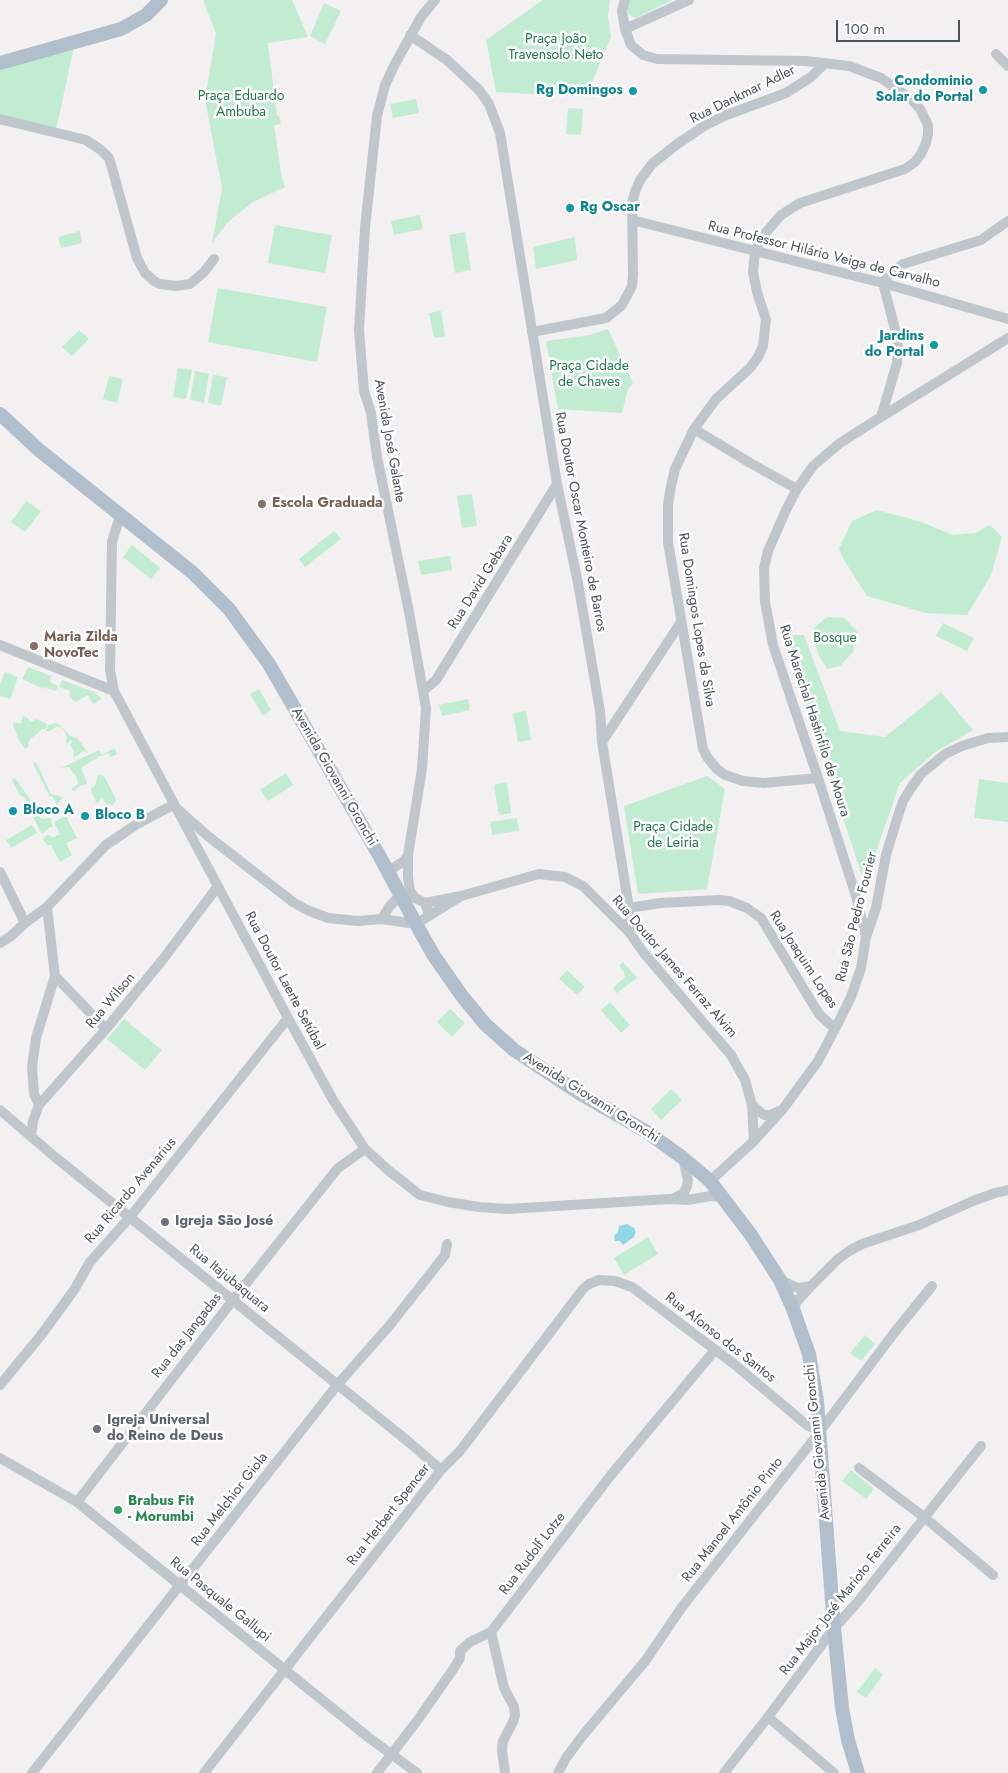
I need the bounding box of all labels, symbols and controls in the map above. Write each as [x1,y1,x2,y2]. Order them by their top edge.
scale bar [838,10,962,42]
text: 100 m [844,18,885,40]
park label: Praça João Travensolo Neto [509,32,603,64]
street label: Rua Dankmar Adler [688,62,798,128]
place label: Condominio Solar do Portal [876,74,973,106]
place label: Rg Domingos [536,83,623,99]
marker: Condominio Solar do Portal [977,84,989,96]
marker: Rg Domingos [627,85,639,97]
park label: Praça Eduardo Ambuba [198,89,284,121]
place label: Rg Oscar [580,200,640,216]
marker: Rg Oscar [564,202,576,214]
street label: Rua Professor Hilário Veiga de Carvalho [706,218,942,292]
place label: Jardins do Portal [865,329,924,362]
marker: Jardins do Portal [928,339,940,351]
park label: Praça Cidade de Chaves [549,359,629,392]
street label: Avenida José Galante [370,378,408,504]
street label: Rua Doutor Oscar Monteiro de Barros [550,411,610,633]
place label: Escola Graduada [272,496,383,512]
marker: Escola Graduada [256,498,268,510]
street label: Rua David Gebara [445,532,517,632]
street label: Rua Domingos Lopes da Silva [674,532,718,708]
street label: Rua Marechal Hastinfilo de Moura [775,623,853,819]
place label: Maria Zilda NovoTec [44,630,118,662]
park label: Bosque [813,631,857,647]
marker: Maria Zilda NovoTec [28,640,40,652]
street label: Avenida Giovanni Gronchi [287,705,381,849]
place label: Bloco A [23,803,74,819]
marker: Bloco A [7,805,19,817]
place label: Bloco B [95,808,145,824]
marker: Bloco B [79,810,91,822]
park label: Praça Cidade de Leiria [633,820,713,852]
street label: Rua São Pedro Fourier [833,850,881,984]
street label: Rua Doutor James Ferraz Alvim [608,893,740,1041]
street label: Rua Joaquim Lopes [765,908,841,1012]
street label: Rua Doutor Laerte Setúbal [240,909,328,1053]
street label: Rua Wilson [83,970,139,1032]
street label: Avenida Giovanni Gronchi [520,1049,662,1147]
street label: Rua Ricardo Avenarius [82,1135,180,1247]
place label: Igreja São José [175,1214,273,1230]
marker: Igreja São José [159,1216,171,1228]
street label: Rua Itajubaquara [185,1241,273,1317]
street label: Rua das Jangadas [149,1290,225,1382]
street label: Rua Afonso dos Santos [661,1290,779,1386]
street label: Avenida Giovanni Gronchi [801,1363,835,1521]
place label: Igreja Universal do Reino de Deus [107,1413,223,1445]
marker: Igreja Universal do Reino de Deus [91,1423,103,1435]
street label: Rua Melchior Giola [188,1450,272,1550]
street label: Rua Manoel Antônio Pinto [679,1454,787,1586]
street label: Rua Herbert Spencer [344,1461,434,1569]
place label: Brabus Fit - Morumbi [128,1494,194,1526]
marker: Brabus Fit - Morumbi [112,1504,124,1516]
street label: Rua Rudolf Lotze [496,1509,570,1599]
street label: Rua Major José Marioto Ferreira [777,1521,905,1679]
street label: Rua Pasquale Gallupi [166,1554,274,1646]

